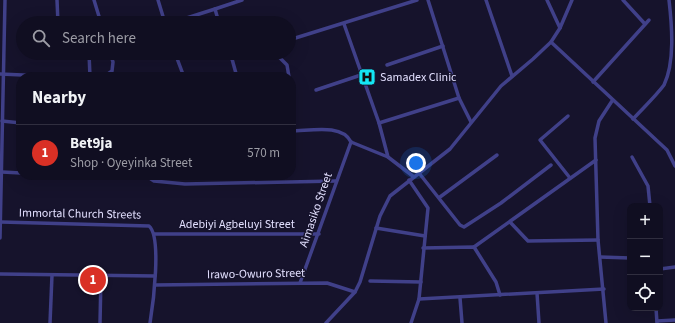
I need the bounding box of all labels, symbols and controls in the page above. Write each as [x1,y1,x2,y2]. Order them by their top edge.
search box [16,16,296,60]
icon: search [30,27,52,49]
text: Search here [62,28,136,49]
hospital icon: Samadex Clinic [357,67,377,87]
place label: Samadex Clinic [380,69,457,86]
text: Nearby [32,86,86,110]
text: Bet9ja [70,133,112,154]
text: 1 [42,144,48,162]
text: 570 m [247,144,280,162]
your location [406,153,426,173]
text: Shop · Oyeyinka Street [70,154,192,172]
street label: Aimasiko Street [295,170,337,250]
map controls [627,203,663,311]
button: + [627,203,663,239]
street label: Immortal Church Streets [19,204,141,224]
street label: Adebiyi Agbeluyi Street [179,216,295,233]
button: − [627,239,663,275]
pin: 1 [80,265,106,295]
street label: Irawo-Owuro Street [207,265,305,283]
button: locate [627,275,663,311]

